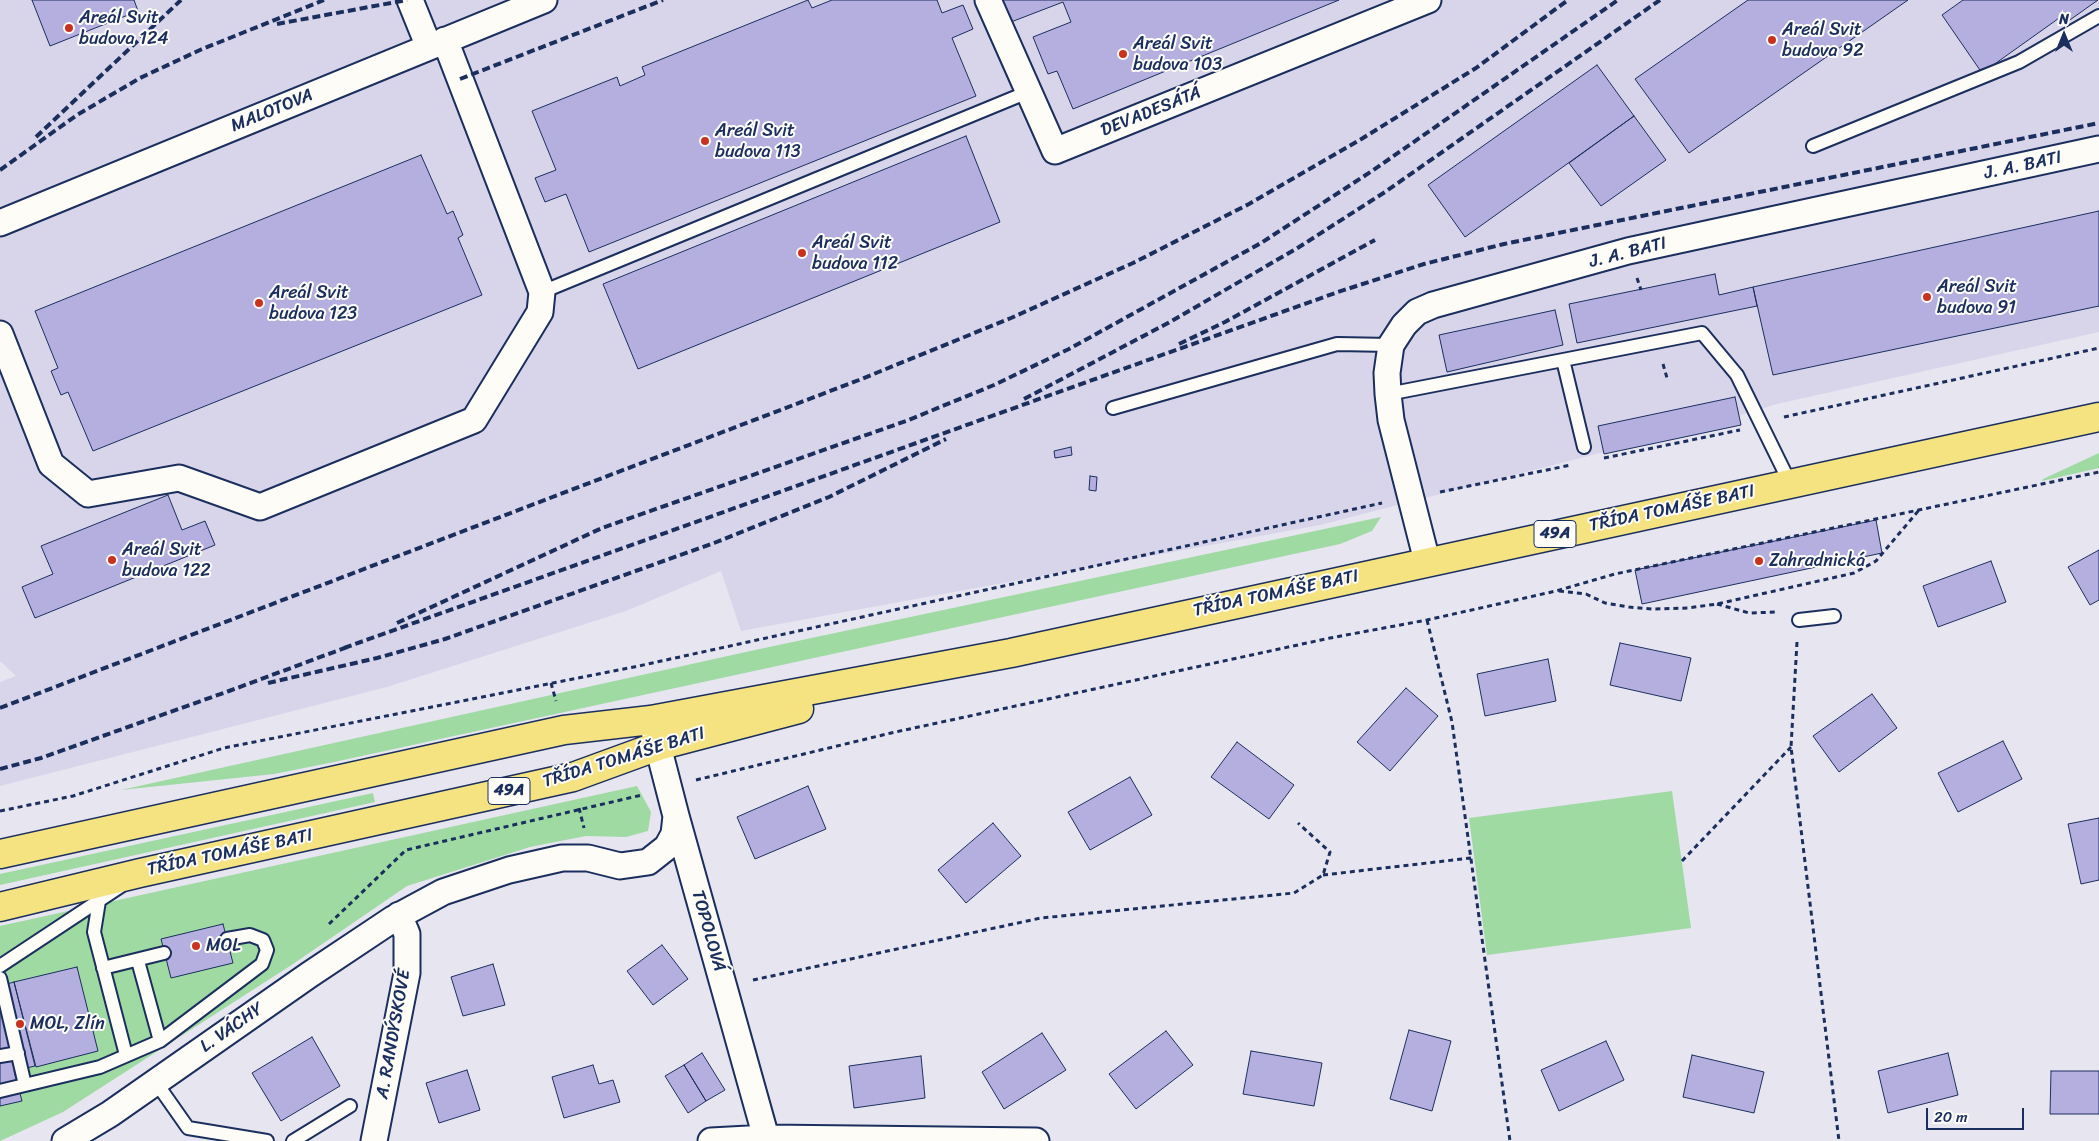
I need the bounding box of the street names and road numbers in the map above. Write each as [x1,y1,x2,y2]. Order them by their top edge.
street label: DEVADESÁTÁ [1098,82,1204,142]
street label: MALOTOVA [228,85,316,137]
street label: J. A. BATI [1982,147,2064,185]
street label: J. A. BATI [1587,233,1669,273]
street label: TŘÍDA TOMÁŠE BATI [1587,481,1757,537]
road number: 49A [1534,520,1576,548]
street label: TŘÍDA TOMÁŠE BATI [1191,566,1361,622]
street label: TŘÍDA TOMÁŠE BATI [540,723,708,793]
road number: 49A [488,778,530,804]
street label: TŘÍDA TOMÁŠE BATI [145,825,315,881]
street label: TOPOLOVÁ [686,888,730,974]
street label: A. RANDÝSKOVÉ [372,967,416,1101]
street label: L. VÁCHY [196,998,268,1058]

